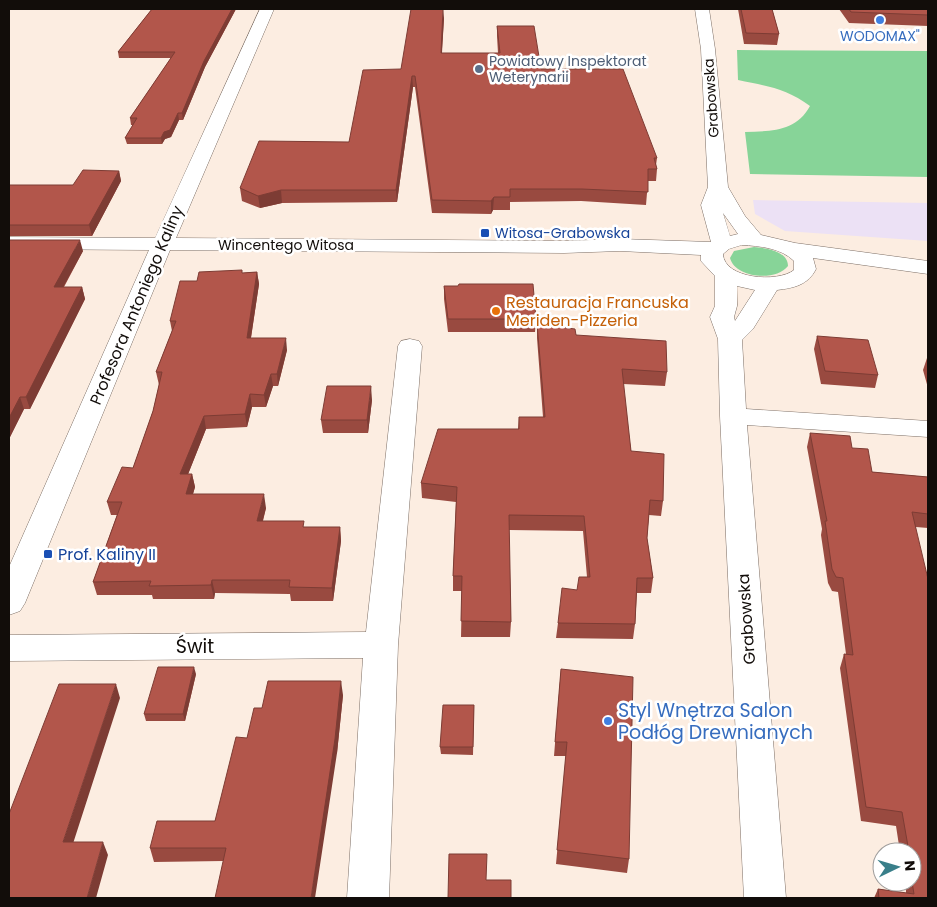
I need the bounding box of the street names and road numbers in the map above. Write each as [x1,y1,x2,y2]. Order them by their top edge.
street label: Grabowska [698,58,724,138]
street label: Profesora Antoniego Kaliny [84,202,189,408]
street label: Wincentego Witosa [218,235,354,255]
street label: Grabowska [732,573,761,665]
street label: Świt [176,633,214,660]

